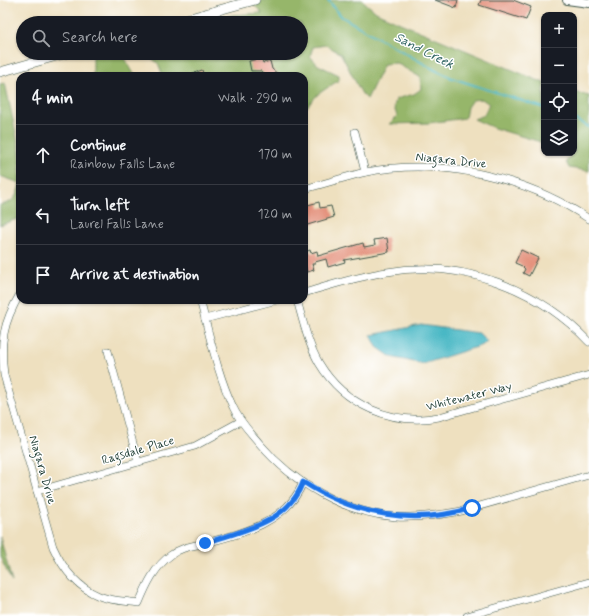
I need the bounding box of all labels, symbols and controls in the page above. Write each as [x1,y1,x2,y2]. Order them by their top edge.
map controls [541,12,577,156]
button: + [541,12,577,48]
search box [16,16,308,60]
icon: search [30,27,52,49]
text: Search here [62,28,138,48]
water label: Sand Creek [392,29,457,73]
button: − [541,48,577,84]
button: locate [541,84,577,120]
text: 4 min [32,87,73,109]
text: Walk · 290 m [218,90,292,107]
button: layers [541,120,577,156]
text: Continue [70,136,126,156]
icon: ahead [32,144,54,166]
text: 170 m [258,146,292,163]
street label: Niagara Drive [415,149,488,174]
text: Rainbow Falls Lane [70,156,175,173]
text: Turn left [70,196,130,216]
icon: left [32,204,54,226]
text: 120 m [258,206,292,223]
text: Laurel Falls Lane [70,216,164,233]
icon: arrive [32,264,54,286]
text: Arrive at destination [70,265,199,285]
street label: Whitewater Way [425,379,513,415]
street label: Ragsdale Place [100,433,176,470]
street label: Niagara Drive [24,434,60,507]
route start [463,499,481,517]
route end [196,534,214,552]

